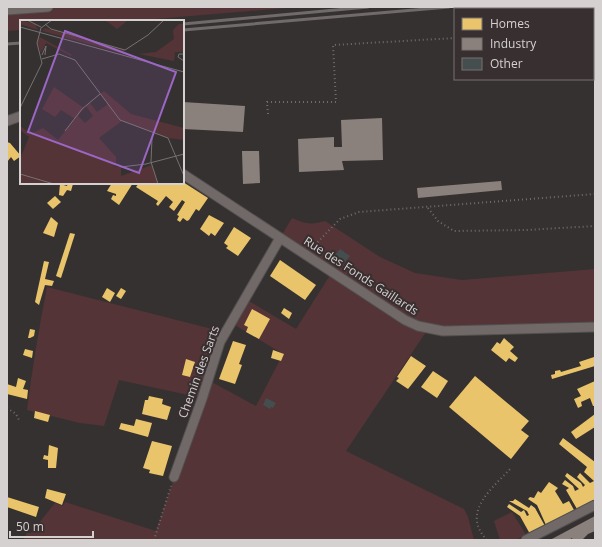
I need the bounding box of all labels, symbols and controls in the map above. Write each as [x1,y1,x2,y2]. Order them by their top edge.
legend [454,8,594,80]
text: Homes [490,15,530,32]
inset map [20,20,184,184]
text: Industry [490,35,537,52]
text: Other [490,55,523,72]
street label: Rue des Fonds Gaillards [301,232,422,319]
street label: Chemin des Sarts [174,323,223,420]
scale bar [10,513,93,539]
text: 50 m [16,518,44,535]

